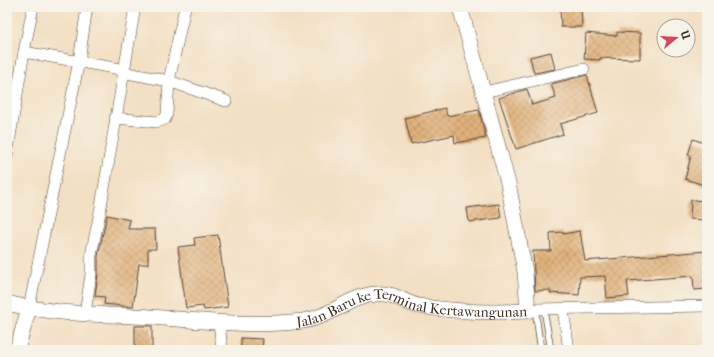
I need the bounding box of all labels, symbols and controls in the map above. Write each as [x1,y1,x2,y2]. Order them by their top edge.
north arrow [656,18,696,58]
text: U [677,28,693,42]
street label: Jalan Baru ke Terminal Kertawangunan [295,285,528,330]

